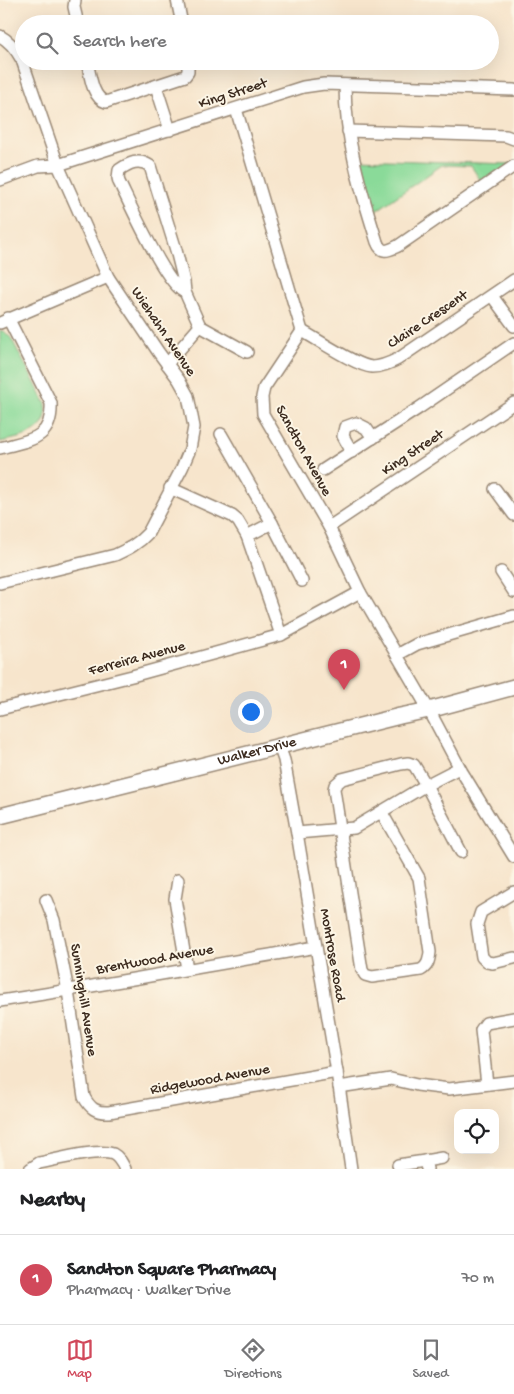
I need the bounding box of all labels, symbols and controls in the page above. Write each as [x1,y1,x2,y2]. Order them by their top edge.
search box [15,15,499,70]
icon: search [33,29,61,57]
text: Search here [73,31,167,54]
street label: King Street [197,74,271,113]
street label: Wiehahn Avenue [126,284,200,380]
street label: Claire Crescent [385,286,473,353]
street label: Sandton Avenue [271,403,335,500]
street label: King Street [379,425,449,480]
street label: Ferreira Avenue [86,637,188,681]
pin: 1 [328,649,360,690]
your location [238,699,264,725]
street label: Walker Drive [216,733,299,770]
street label: Montrose Road [315,907,349,1004]
street label: Brentwood Avenue [94,941,215,979]
street label: Sunninghill Avenue [65,942,101,1058]
street label: Ridgewood Avenue [149,1061,271,1099]
map controls [454,1109,499,1154]
button: locate [454,1109,499,1154]
text: Nearby [20,1189,85,1214]
text: Sandton Square Pharmacy [67,1259,276,1282]
text: 1 [33,1270,39,1289]
text: 70 m [461,1270,494,1289]
text: Pharmacy · Walker Drive [67,1282,231,1301]
tab: Map [66,1336,94,1383]
tab: Directions [225,1336,282,1383]
tab: Saved [413,1336,448,1383]

